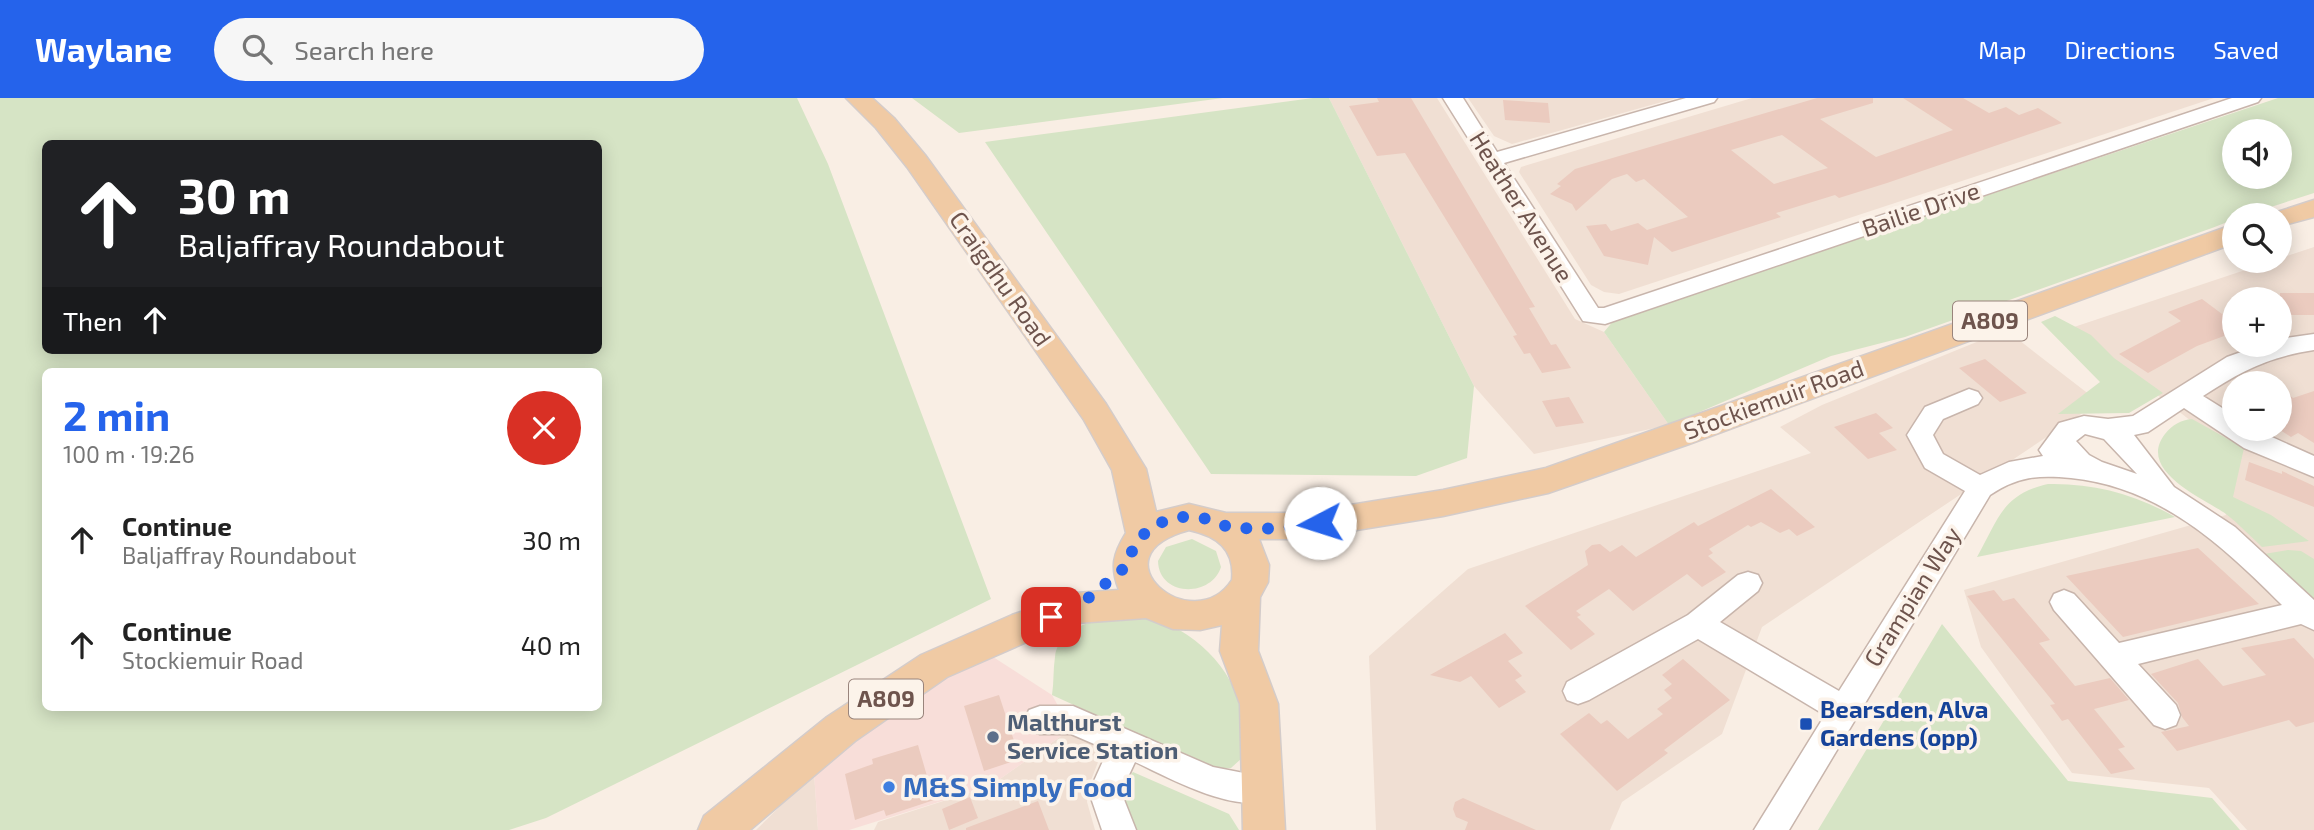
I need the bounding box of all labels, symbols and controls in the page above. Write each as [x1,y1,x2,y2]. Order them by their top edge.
search box [214,18,704,81]
text: Waylane [35,29,172,69]
icon: search [238,30,276,68]
text: Search here [294,34,434,65]
text: Map [1978,35,2026,64]
text: Directions [2064,35,2175,64]
text: Saved [2213,35,2279,64]
map controls [2222,119,2292,441]
button: sound [2222,119,2292,189]
street label: Heather Avenue [1464,125,1580,287]
text: 30 m [178,165,290,224]
icon: ahead [63,168,154,259]
street label: Bailie Drive [1858,175,1983,242]
button: search [2222,203,2292,273]
street label: Craigdhu Road [944,205,1058,351]
text: Baljaffray Roundabout [178,225,504,263]
button: + [2222,287,2292,357]
icon: ahead [136,301,174,339]
road number: A809 [1953,302,2027,341]
text: Then [63,305,122,336]
street label: Stockiemuir Road [1680,353,1867,445]
button: − [2222,371,2292,441]
text: 2 min [63,389,170,439]
button: close [507,391,581,465]
text: 100 m · 19:26 [63,440,195,468]
position arrow [1283,486,1357,560]
text: Continue [122,510,232,541]
icon: ahead [63,521,101,559]
street label: Grampian Way [1857,521,1966,671]
text: 30 m [522,524,581,555]
text: Baljaffray Roundabout [122,541,357,569]
pin [1021,587,1081,647]
icon: arrive [1032,598,1070,636]
text: Continue [122,615,232,646]
icon: ahead [63,626,101,664]
text: 40 m [521,629,581,660]
text: Stockiemuir Road [122,646,303,674]
road number: A809 [849,680,923,719]
place label: Bearsden, Alva Gardens (opp) [1820,694,1988,751]
place label: Malthurst Service Station [1007,707,1178,764]
marker: Bearsden, Alva Gardens (opp) [1798,716,1814,732]
marker: Malthurst Service Station [985,729,1001,745]
place label: M&S Simply Food [903,769,1133,803]
marker: M&S Simply Food [881,779,897,795]

